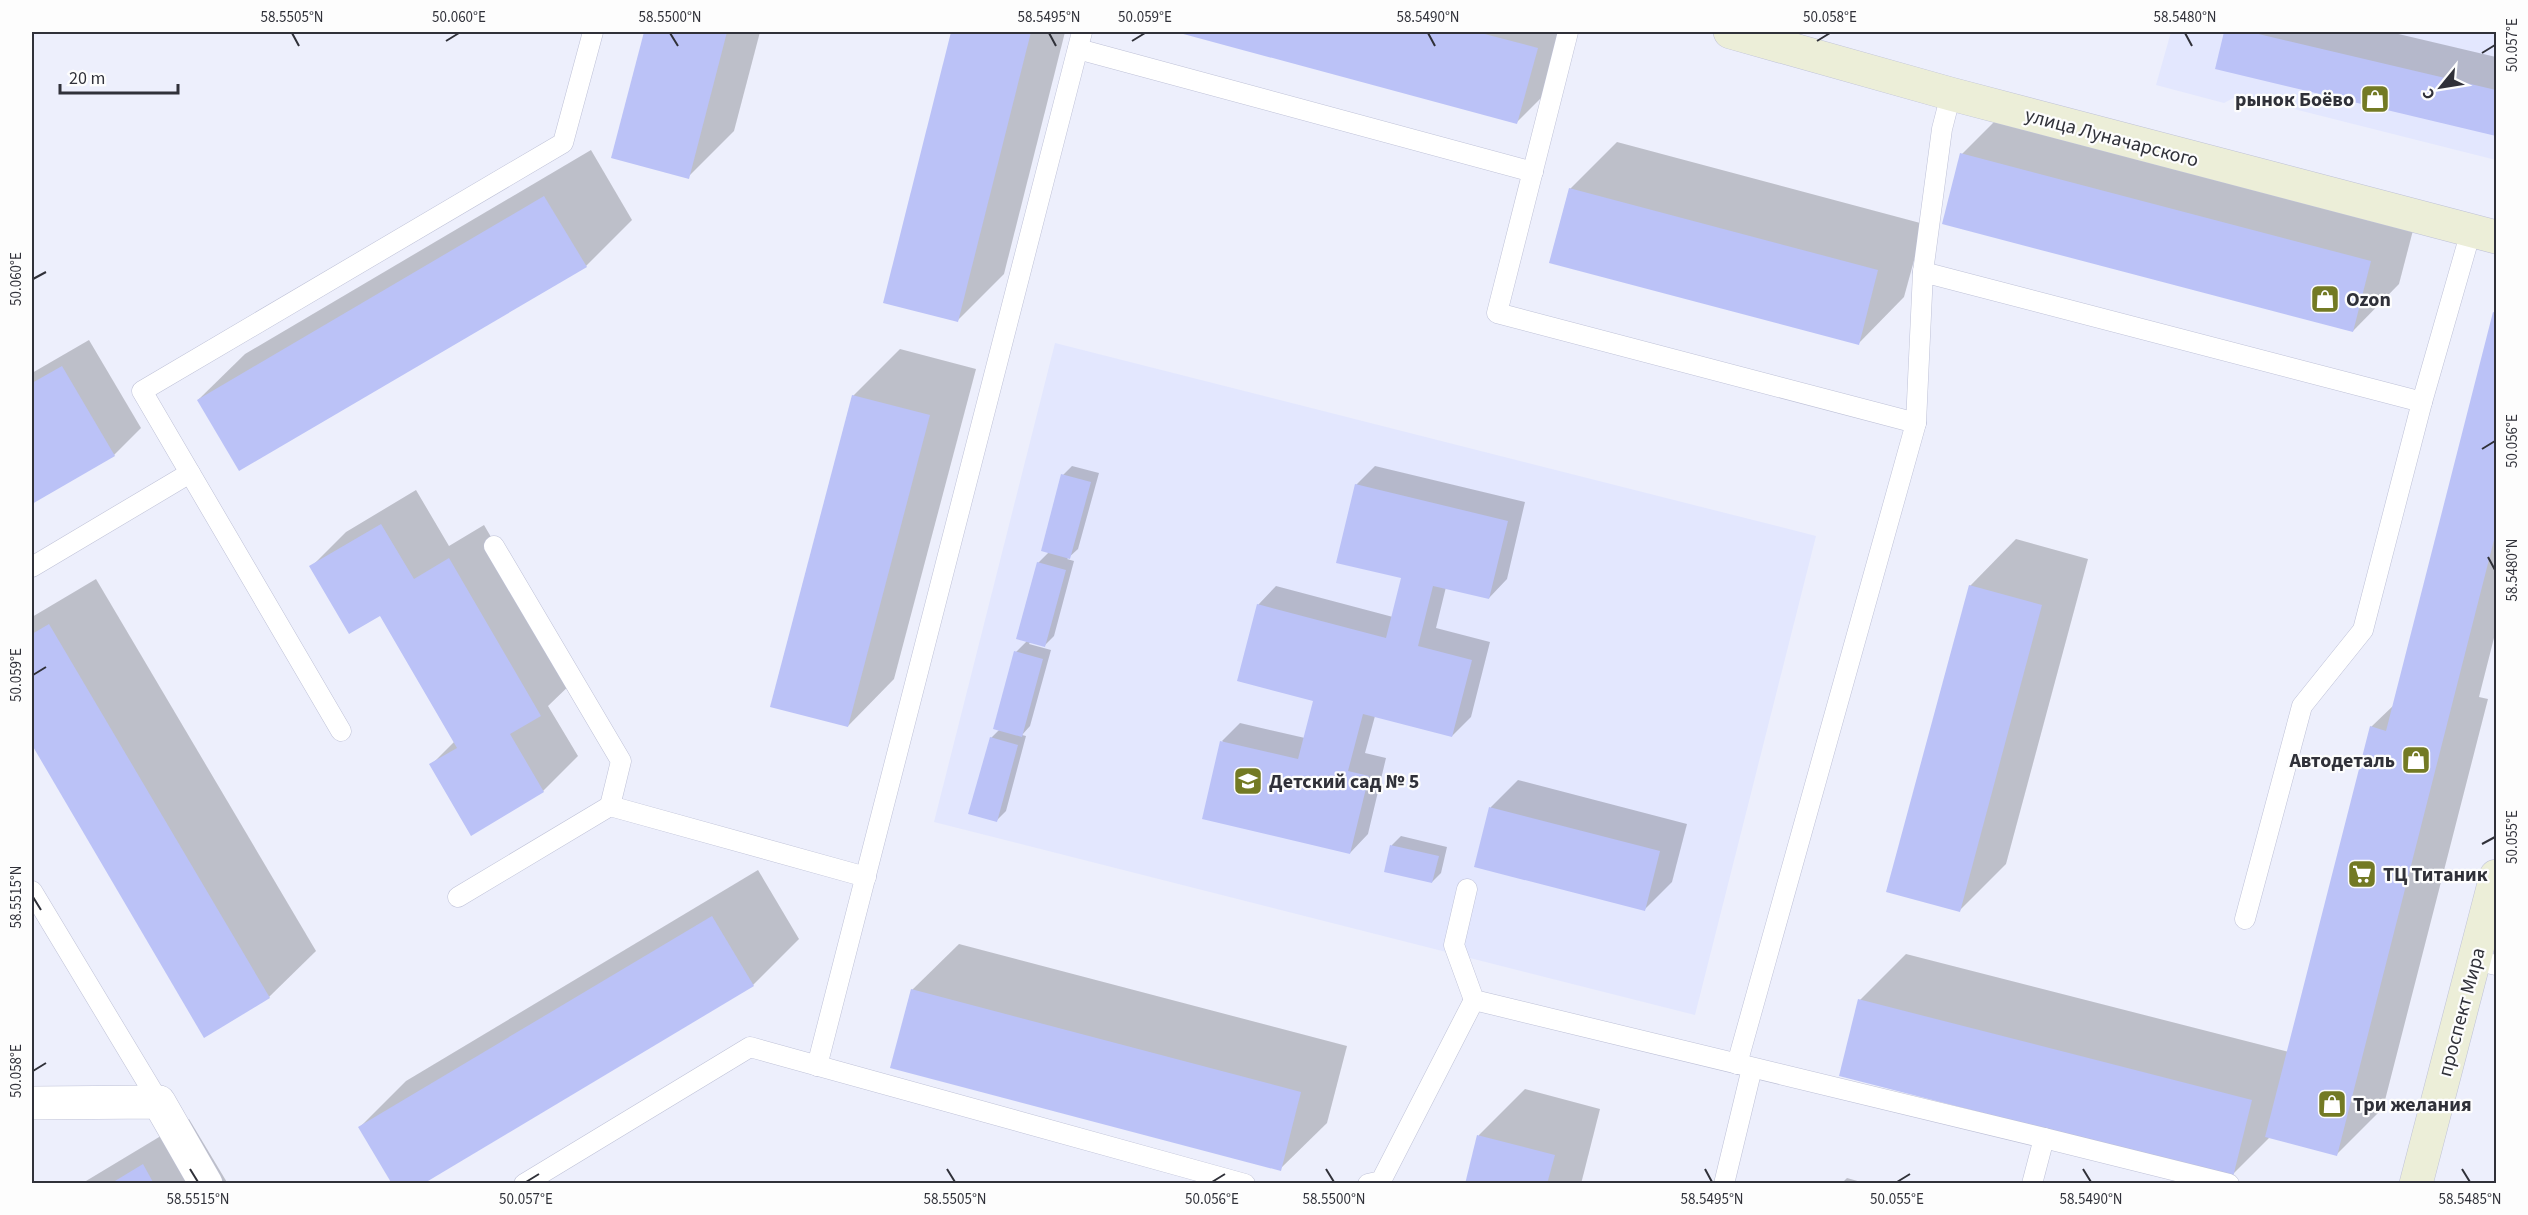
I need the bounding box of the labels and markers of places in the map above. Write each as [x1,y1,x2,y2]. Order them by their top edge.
shop icon: рынок Боёво [2359,83,2391,115]
place label: рынок Боёво [2235,86,2354,114]
shop icon: Ozon [2309,283,2341,315]
place label: Ozon [2346,286,2391,314]
shop icon: Автодеталь [2400,744,2432,776]
place label: Автодеталь [2288,747,2395,775]
school or university icon: Детский сад № 5 [1232,765,1264,797]
place label: Детский сад № 5 [1269,768,1419,796]
supermarket icon: ТЦ Титаник [2346,858,2378,890]
place label: ТЦ Титаник [2383,861,2488,889]
shop icon: Три желания [2316,1088,2348,1120]
place label: Три желания [2353,1091,2472,1119]

